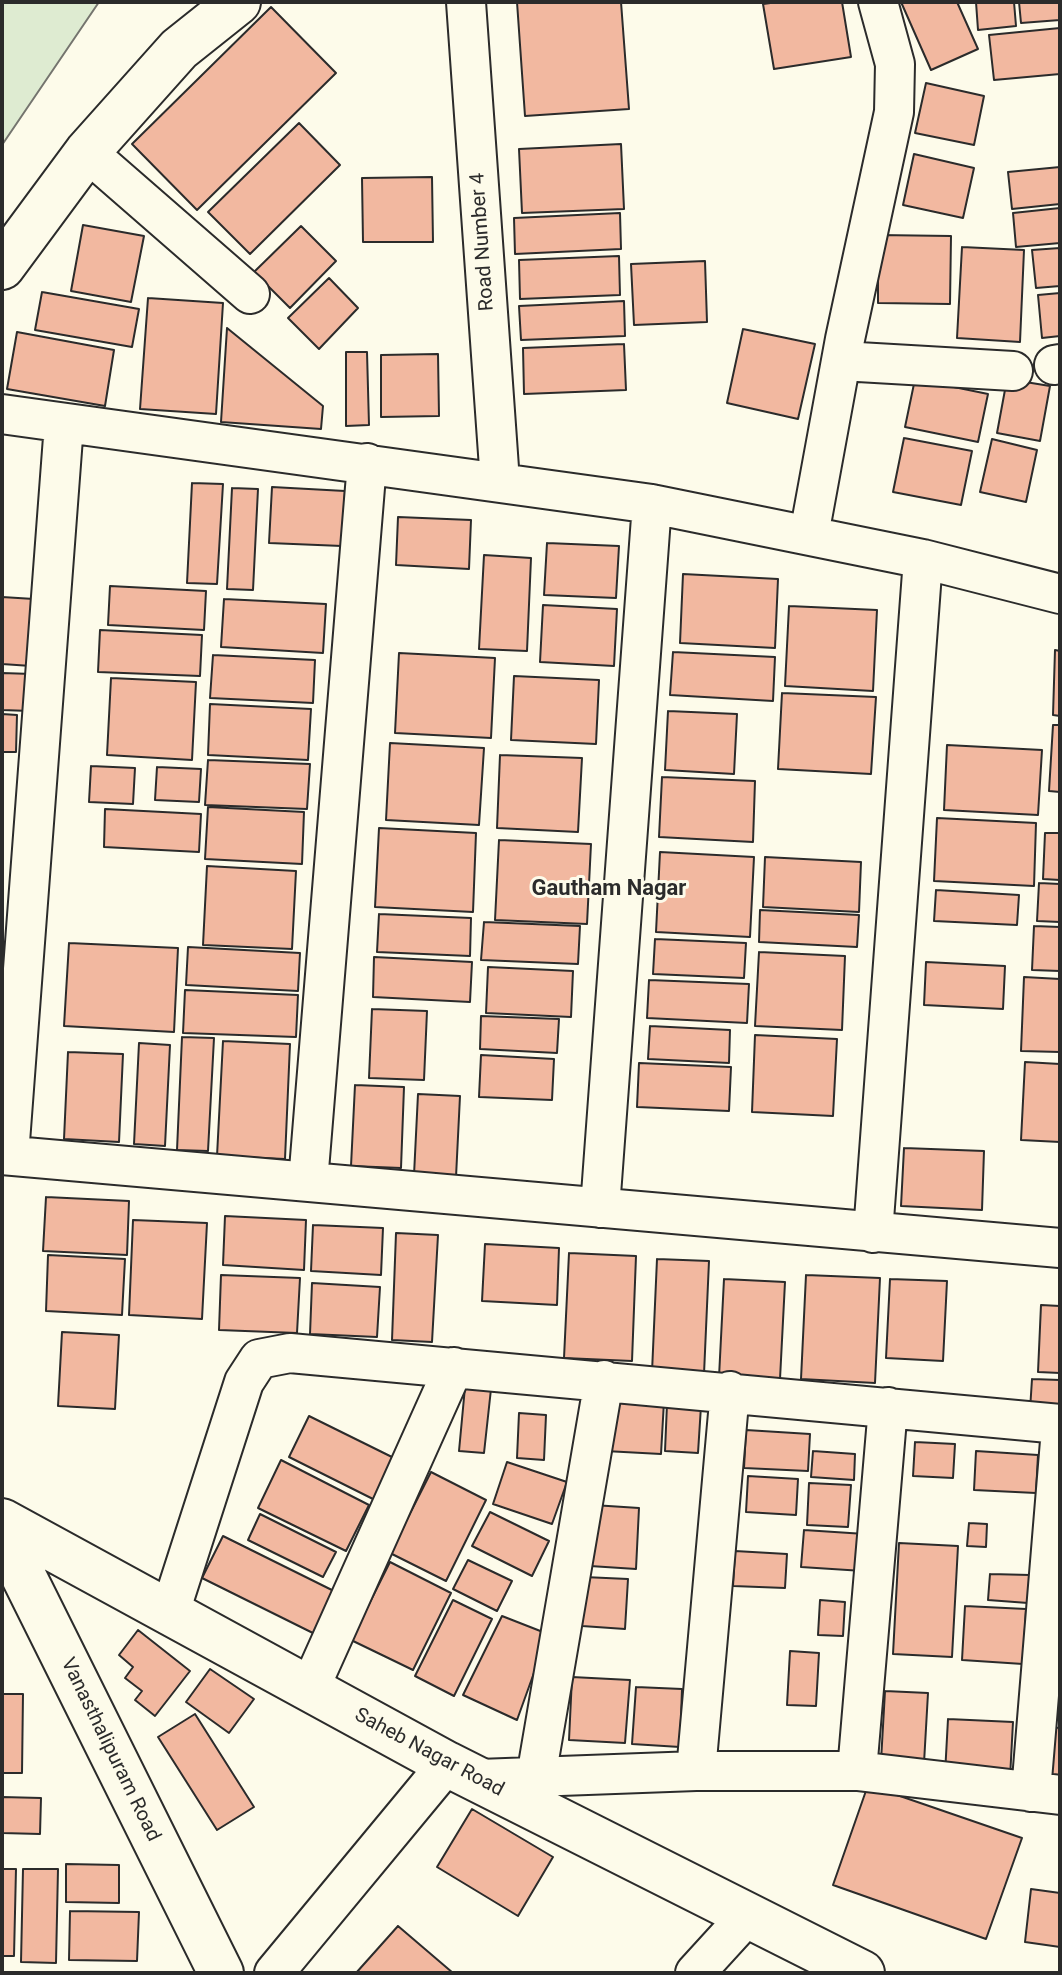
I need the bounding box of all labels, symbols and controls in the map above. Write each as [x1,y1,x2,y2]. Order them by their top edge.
street label: Road Number 4 [466,172,500,312]
district label: Gautham Nagar [532,876,686,902]
street label: Vanasthalipuram Road [55,1654,165,1846]
street label: Saheb Nagar Road [350,1704,508,1802]

